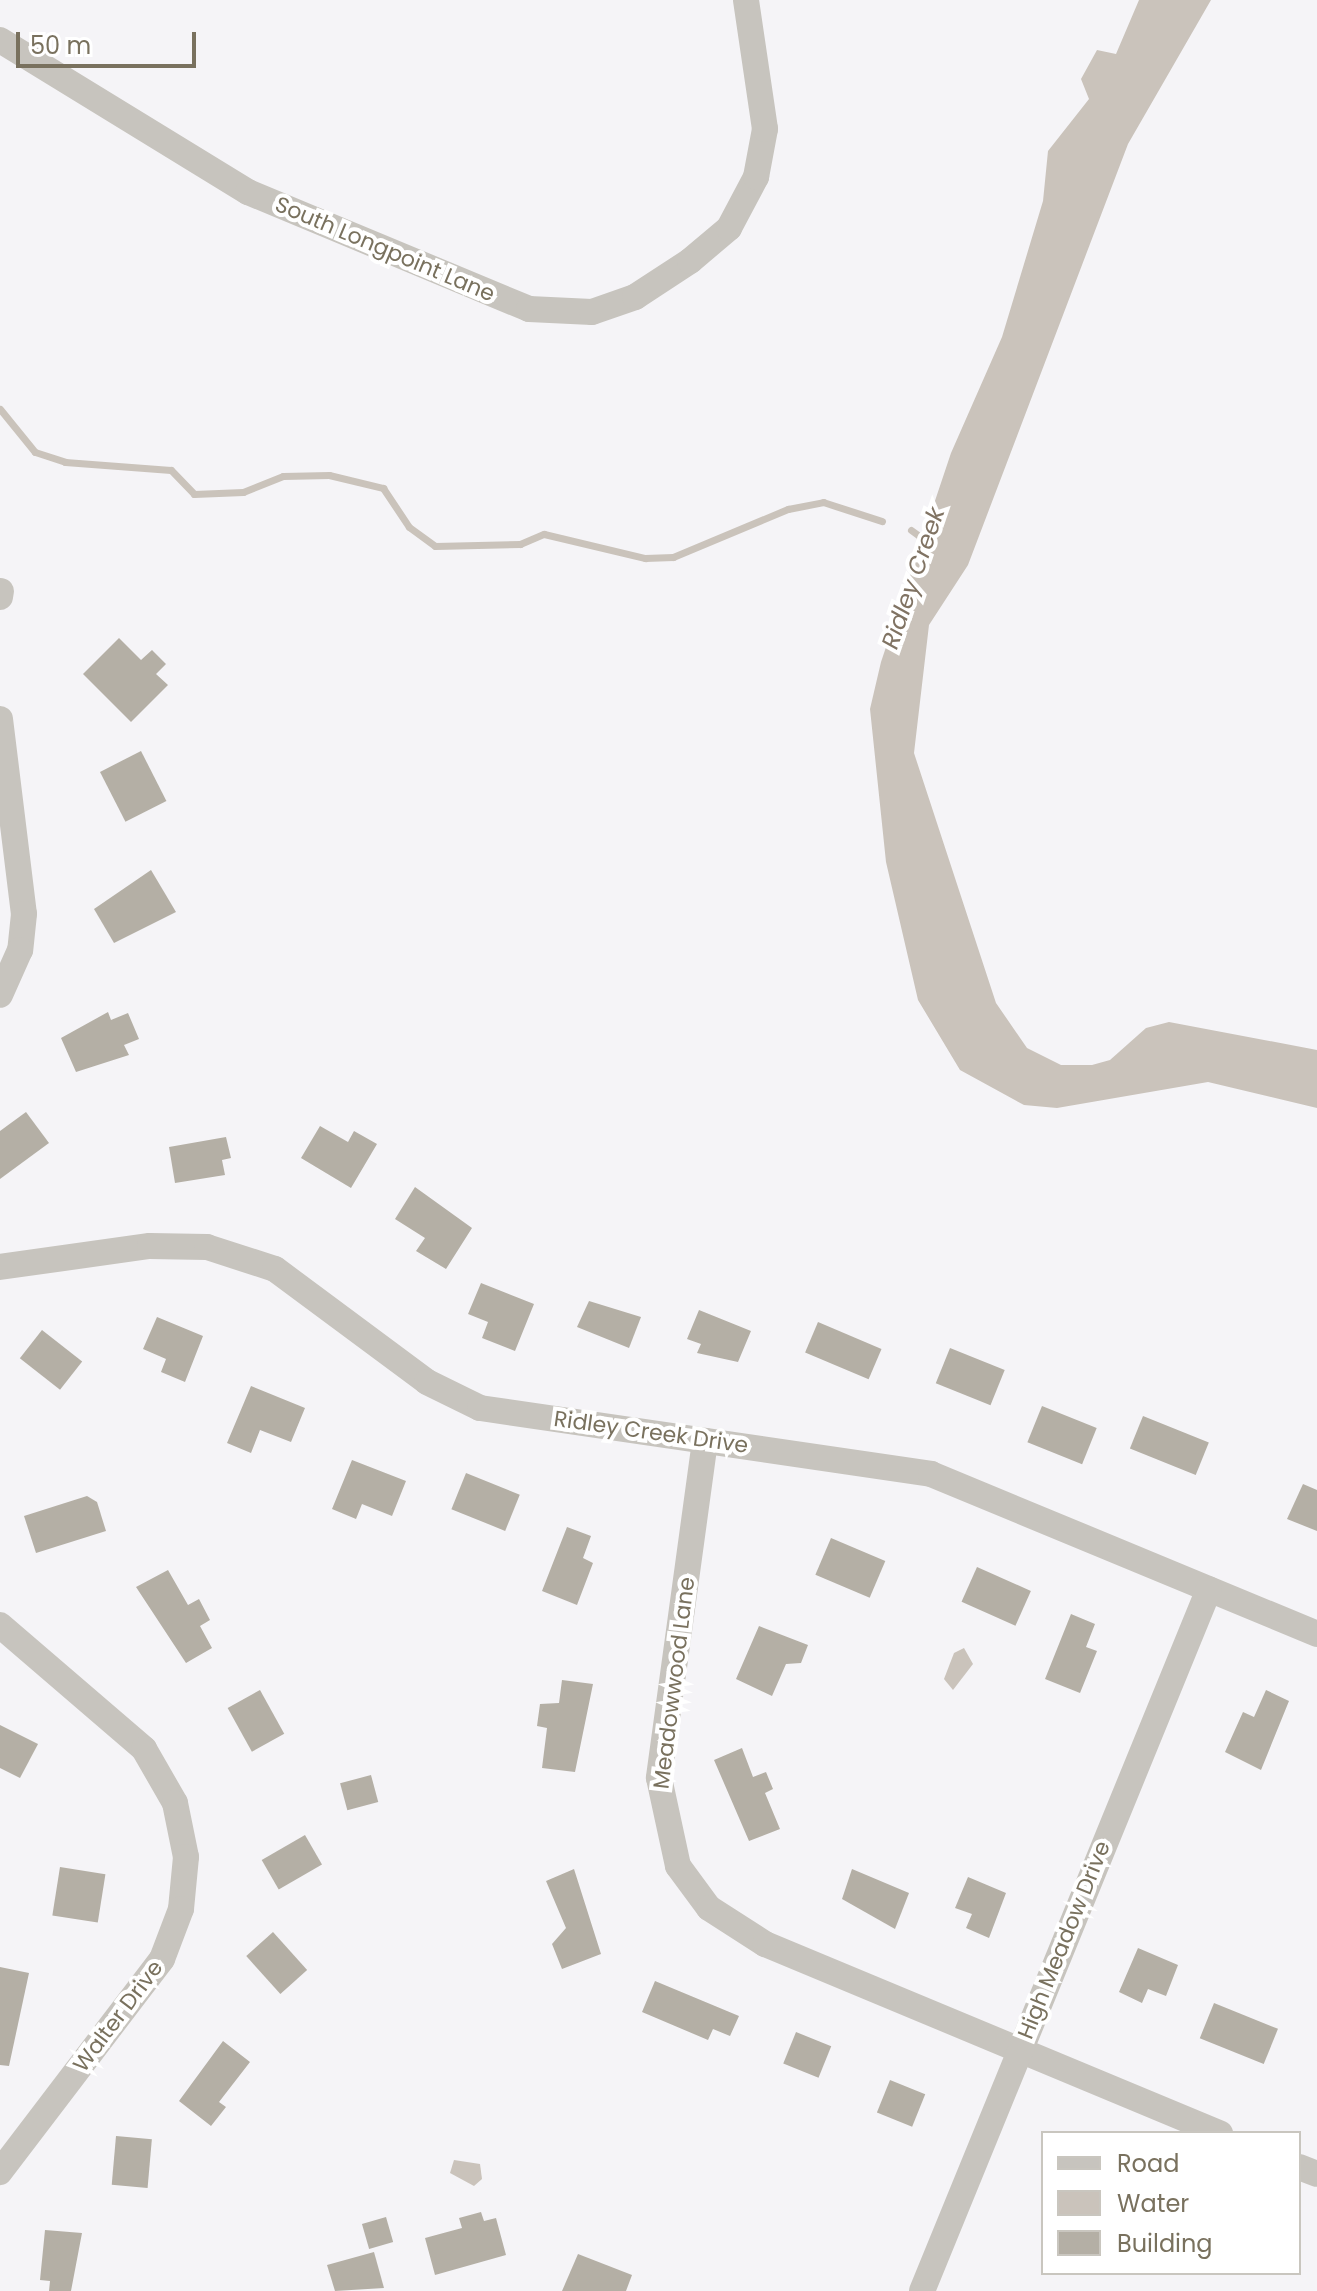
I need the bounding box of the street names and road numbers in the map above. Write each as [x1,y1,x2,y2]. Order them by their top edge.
street label: South Longpoint Lane [271,191,499,307]
street label: Ridley Creek Drive [552,1405,750,1459]
street label: Meadowwood Lane [648,1575,700,1791]
street label: High Meadow Drive [1012,1837,1116,2043]
street label: Walter Drive [68,1955,168,2077]

